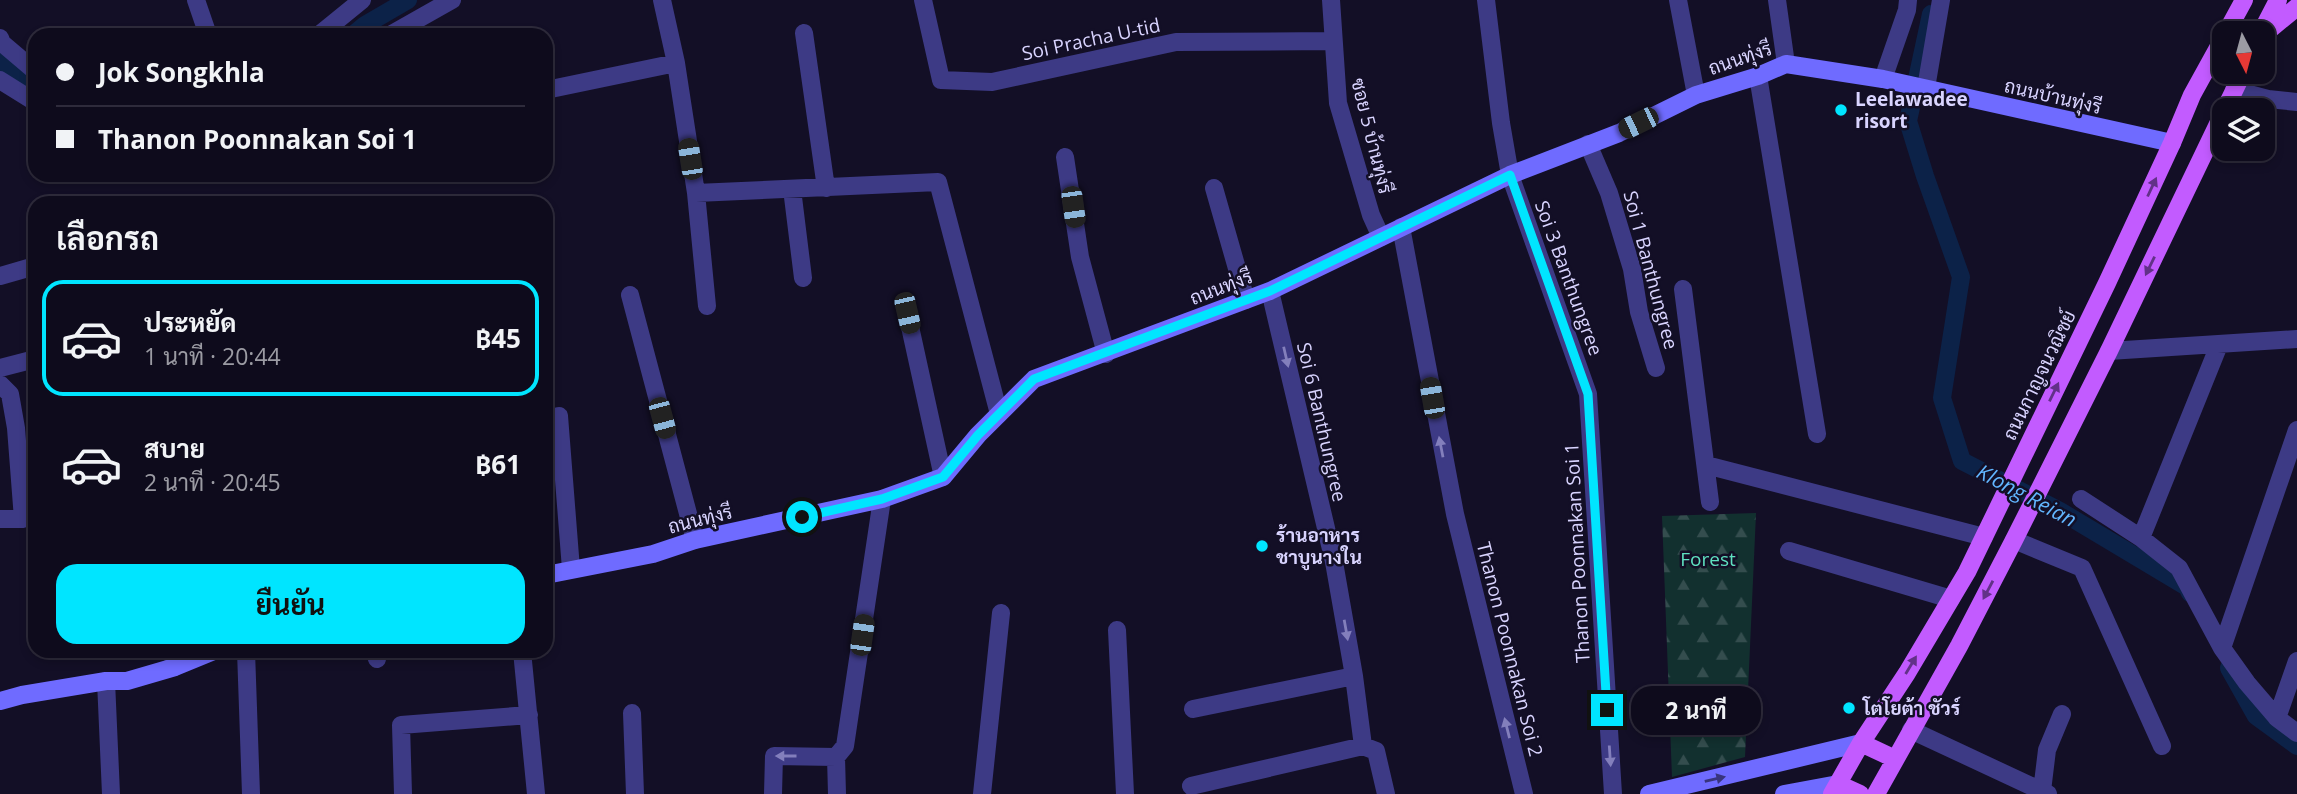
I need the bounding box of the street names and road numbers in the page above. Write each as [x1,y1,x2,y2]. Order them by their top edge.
street label: Soi Pracha U-tid [1019,12,1163,66]
street label: ถนนทุ่งรี [1705,35,1775,81]
street label: ถนนบ้านทุ่งรี [2002,72,2104,120]
street label: ซอย 5 บ้านทุ่งรี [1345,75,1399,197]
street label: Soi 1 Banthungree [1617,188,1685,352]
street label: Soi 3 Banthungree [1529,197,1609,359]
street label: ถนนทุ่งรี [1186,263,1256,311]
street label: ถนนกาญจนวณิชย์ [1996,306,2082,444]
street label: Soi 6 Banthungree [1291,340,1353,504]
street label: Thanon Poonnakan Soi 1 [1558,442,1596,664]
street label: ถนนทุ่งรี [665,498,735,540]
street label: Thanon Poonnakan Soi 2 [1471,539,1549,759]

